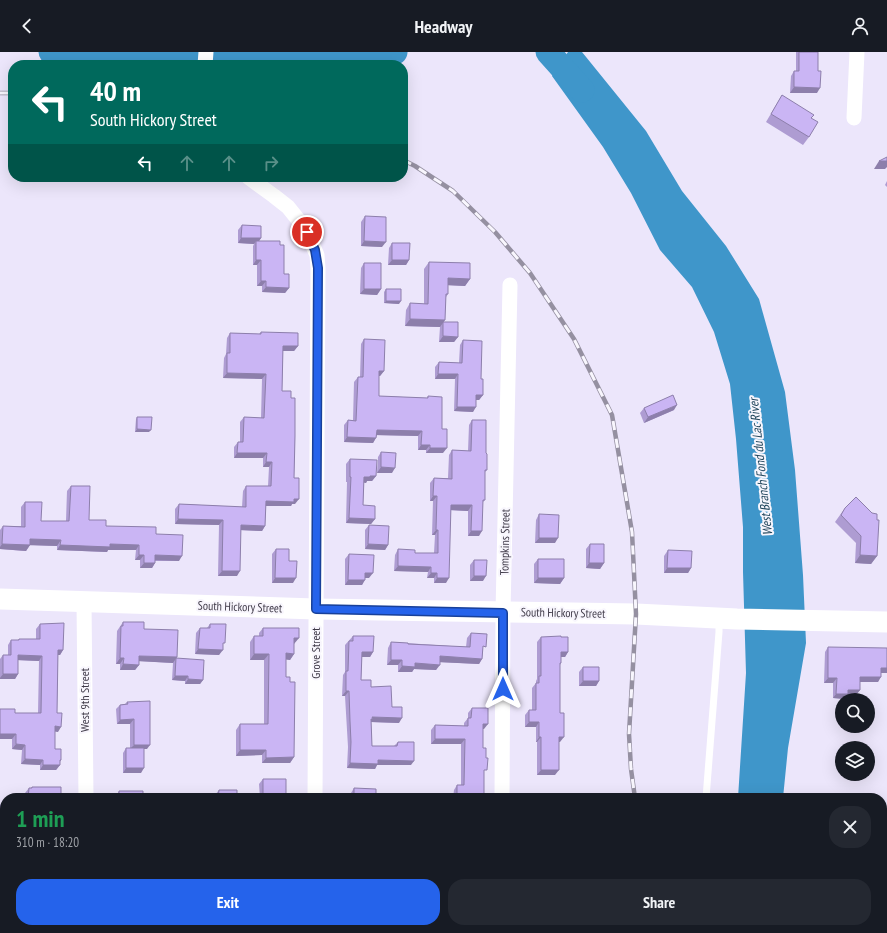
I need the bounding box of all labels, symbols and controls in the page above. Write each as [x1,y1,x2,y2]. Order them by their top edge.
icon: back [16,15,38,37]
text: Headway [414,15,473,38]
icon: person [849,15,871,37]
text: 40 m [90,72,141,109]
icon: left [24,76,76,128]
text: South Hickory Street [90,108,217,131]
icon: left [134,152,156,174]
icon: ahead [176,152,198,174]
icon: ahead [218,152,240,174]
icon: right [260,152,282,174]
pin [290,215,324,249]
icon: arrive [296,221,318,243]
water label: West Branch Fond du Lac River [745,395,776,536]
street label: Tompkins Street [496,508,513,575]
street label: South Hickory Street [198,598,283,615]
street label: South Hickory Street [521,604,606,621]
street label: Grove Street [308,627,323,679]
street label: West 9th Street [77,667,92,732]
position arrow [482,668,524,710]
map controls [835,693,875,781]
button: search [835,693,875,733]
button: layers [835,741,875,781]
text: 1 min [16,803,64,834]
button: close [829,806,871,848]
text: 310 m · 18:20 [16,834,79,851]
button: Exit [16,879,440,925]
button: Share [448,879,871,925]

